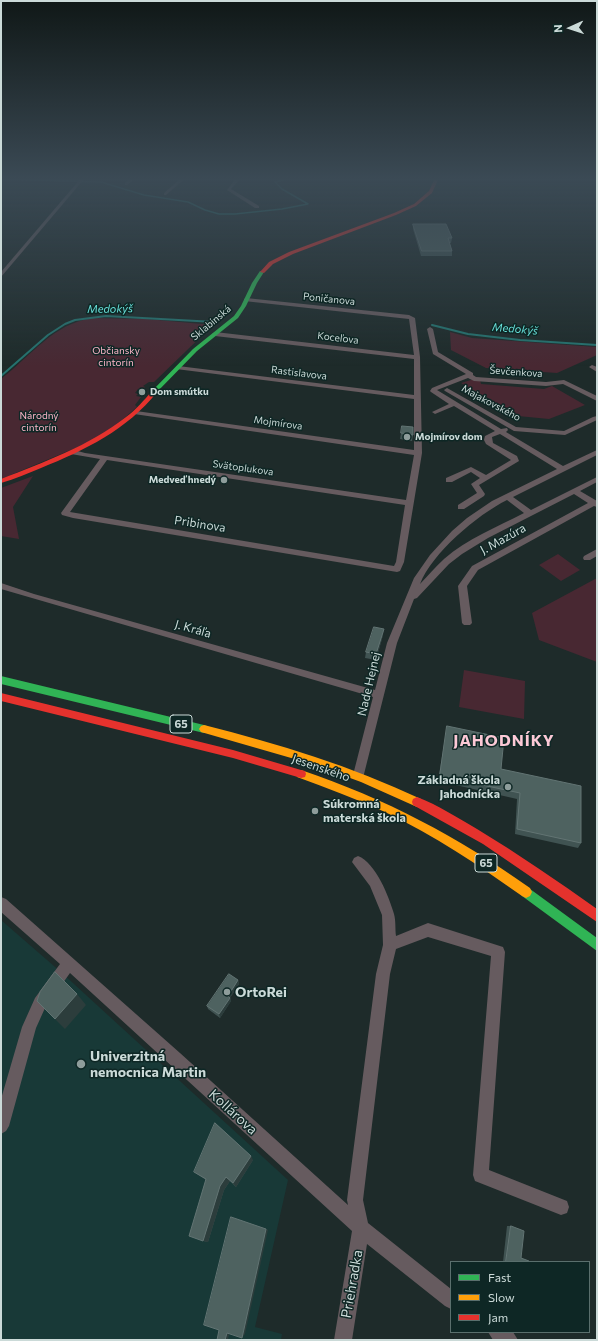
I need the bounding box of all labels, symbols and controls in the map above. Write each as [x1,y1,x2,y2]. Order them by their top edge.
north arrow [550,8,590,48]
text: N [551,24,564,33]
street label: Poničanova [302,290,356,308]
water label: Medokýš [87,302,133,316]
street label: Sklabinská [189,303,233,343]
water label: Medokýš [492,320,538,338]
street label: Koceľova [317,330,359,346]
park label: Občiansky cintorín [92,345,140,368]
street label: Rastislavova [270,364,328,382]
street label: Ševčenkova [489,364,543,380]
street label: Majakovského [459,382,523,424]
place label: Dom smútku [150,386,209,398]
marker: Dom smútku [137,387,147,397]
park label: Národný cintorín [19,410,59,434]
street label: Mojmírova [253,414,303,432]
place label: Mojmírov dom [415,431,482,443]
marker: Mojmírov dom [402,432,412,442]
street label: Svätoplukova [212,458,274,478]
place label: Medveď hnedý [149,474,216,486]
marker: Medveď hnedý [219,475,229,485]
street label: Pribinova [173,513,227,535]
street label: J. Mazúra [478,521,528,557]
street label: J. Kráľa [173,617,213,641]
street label: Nade Hejnej [355,650,383,718]
road number: 65 [170,715,192,733]
district label: JAHODNÍKY [453,731,555,751]
street label: Jesenského [290,751,352,785]
place label: Základná škola Jahodnícka [418,773,500,801]
marker: Základná škola Jahodnícka [503,782,513,792]
place label: Súkromná materská škola [323,797,406,825]
marker: Súkromná materská škola [310,806,320,816]
road number: 65 [475,854,497,872]
place label: OrtoRei [235,984,287,1000]
marker: OrtoRei [222,987,232,997]
place label: Univerzitná nemocnica Martin [90,1048,206,1080]
marker: Univerzitná nemocnica Martin [75,1058,87,1070]
street label: Kollárova [205,1086,261,1138]
street label: Priehradka [338,1248,366,1320]
legend [450,1261,590,1333]
text: Fast [488,1270,511,1284]
text: Slow [488,1290,515,1304]
text: Jam [488,1310,508,1324]

